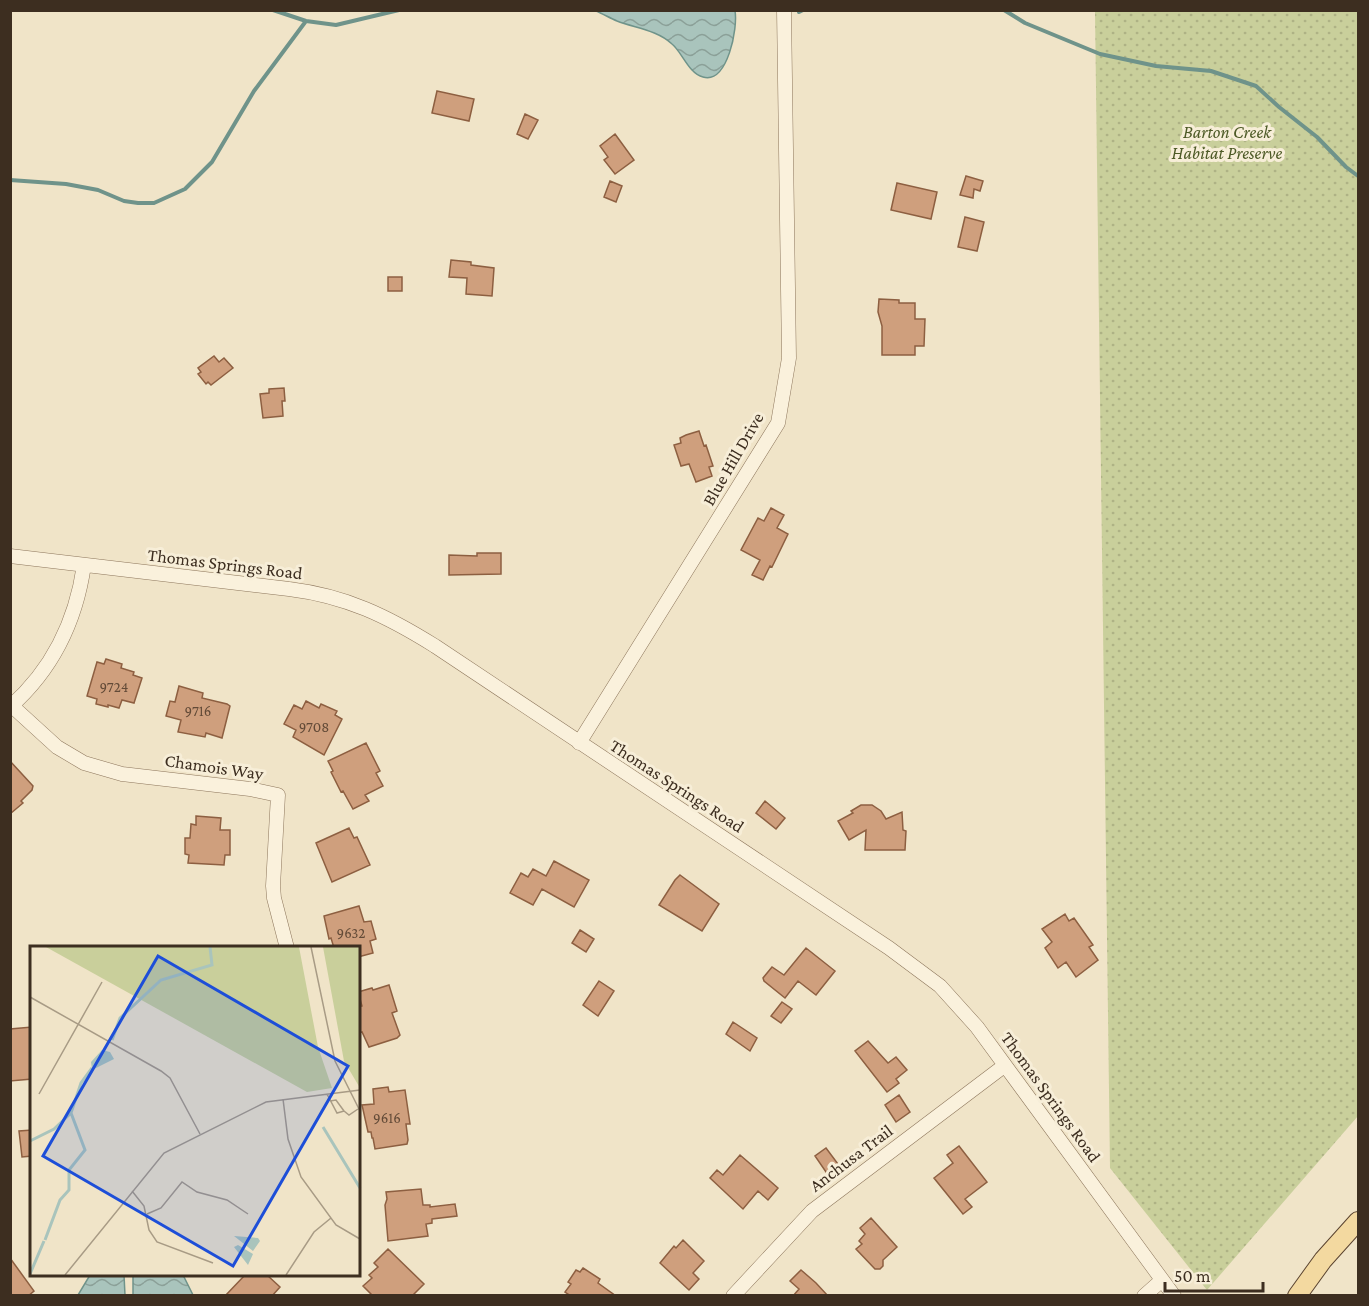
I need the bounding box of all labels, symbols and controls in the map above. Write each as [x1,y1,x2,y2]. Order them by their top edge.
park label: Barton Creek Habitat Preserve [1172,122,1283,163]
street label: Blue Hill Drive [698,409,768,509]
street label: Thomas Springs Road [146,545,304,583]
house number: 9724 [99,679,129,695]
house number: 9716 [185,703,211,719]
house number: 9708 [299,719,329,735]
street label: Thomas Springs Road [606,735,748,837]
street label: Chamois Way [163,750,265,784]
house number: 9632 [337,925,365,941]
inset map [30,946,360,1276]
street label: Thomas Springs Road [997,1028,1105,1166]
house number: 9616 [373,1110,401,1126]
street label: Anchusa Trail [805,1120,897,1196]
scale bar [1165,1255,1262,1293]
text: 50 m [1174,1266,1211,1286]

